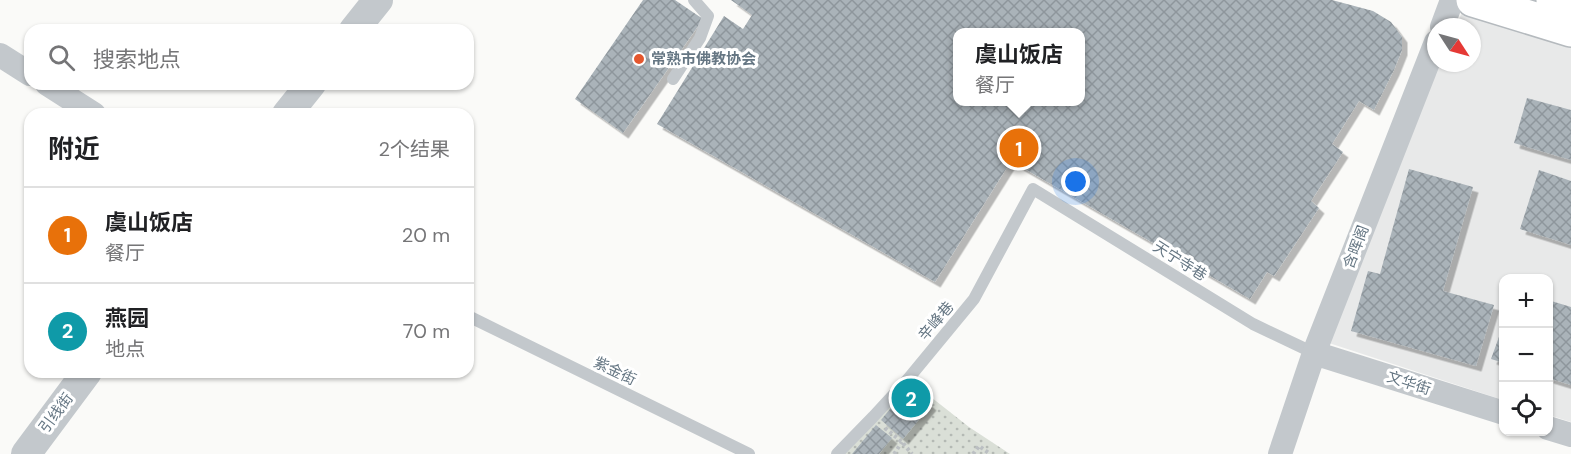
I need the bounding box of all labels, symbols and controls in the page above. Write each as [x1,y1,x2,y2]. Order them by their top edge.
north arrow [1427,18,1481,72]
search box [24,24,474,90]
popup [953,28,1085,106]
text: 虞山饭店 [975,40,1063,69]
icon: search [45,41,78,74]
text: 搜索地点 [93,45,181,74]
place label: 常熟市佛教协会 [651,49,756,69]
marker: 常熟市佛教协会 [632,52,646,66]
text: 餐厅 [975,72,1015,98]
pin: 1 [1000,126,1038,170]
text: 附近 [48,132,100,166]
text: 2个结果 [378,136,450,162]
your location [1061,167,1090,196]
text: 虞山饭店 [105,208,193,237]
text: 1 [64,222,71,248]
text: 20 m [402,222,450,248]
street label: 含晖阁 [1339,222,1373,272]
street label: 天宁寺巷 [1149,237,1211,285]
text: 餐厅 [105,240,145,266]
map controls [1499,274,1553,436]
button: + [1499,274,1553,328]
street label: 辛峰巷 [914,297,958,345]
text: 燕园 [105,304,149,333]
text: 2 [62,318,73,344]
text: 70 m [403,318,450,344]
button: − [1499,328,1553,382]
text: 地点 [105,336,145,362]
street label: 紫金街 [590,352,640,390]
street label: 文华街 [1385,367,1433,399]
pin: 2 [892,376,930,420]
button: locate [1499,382,1553,436]
street label: 引线街 [34,389,78,437]

